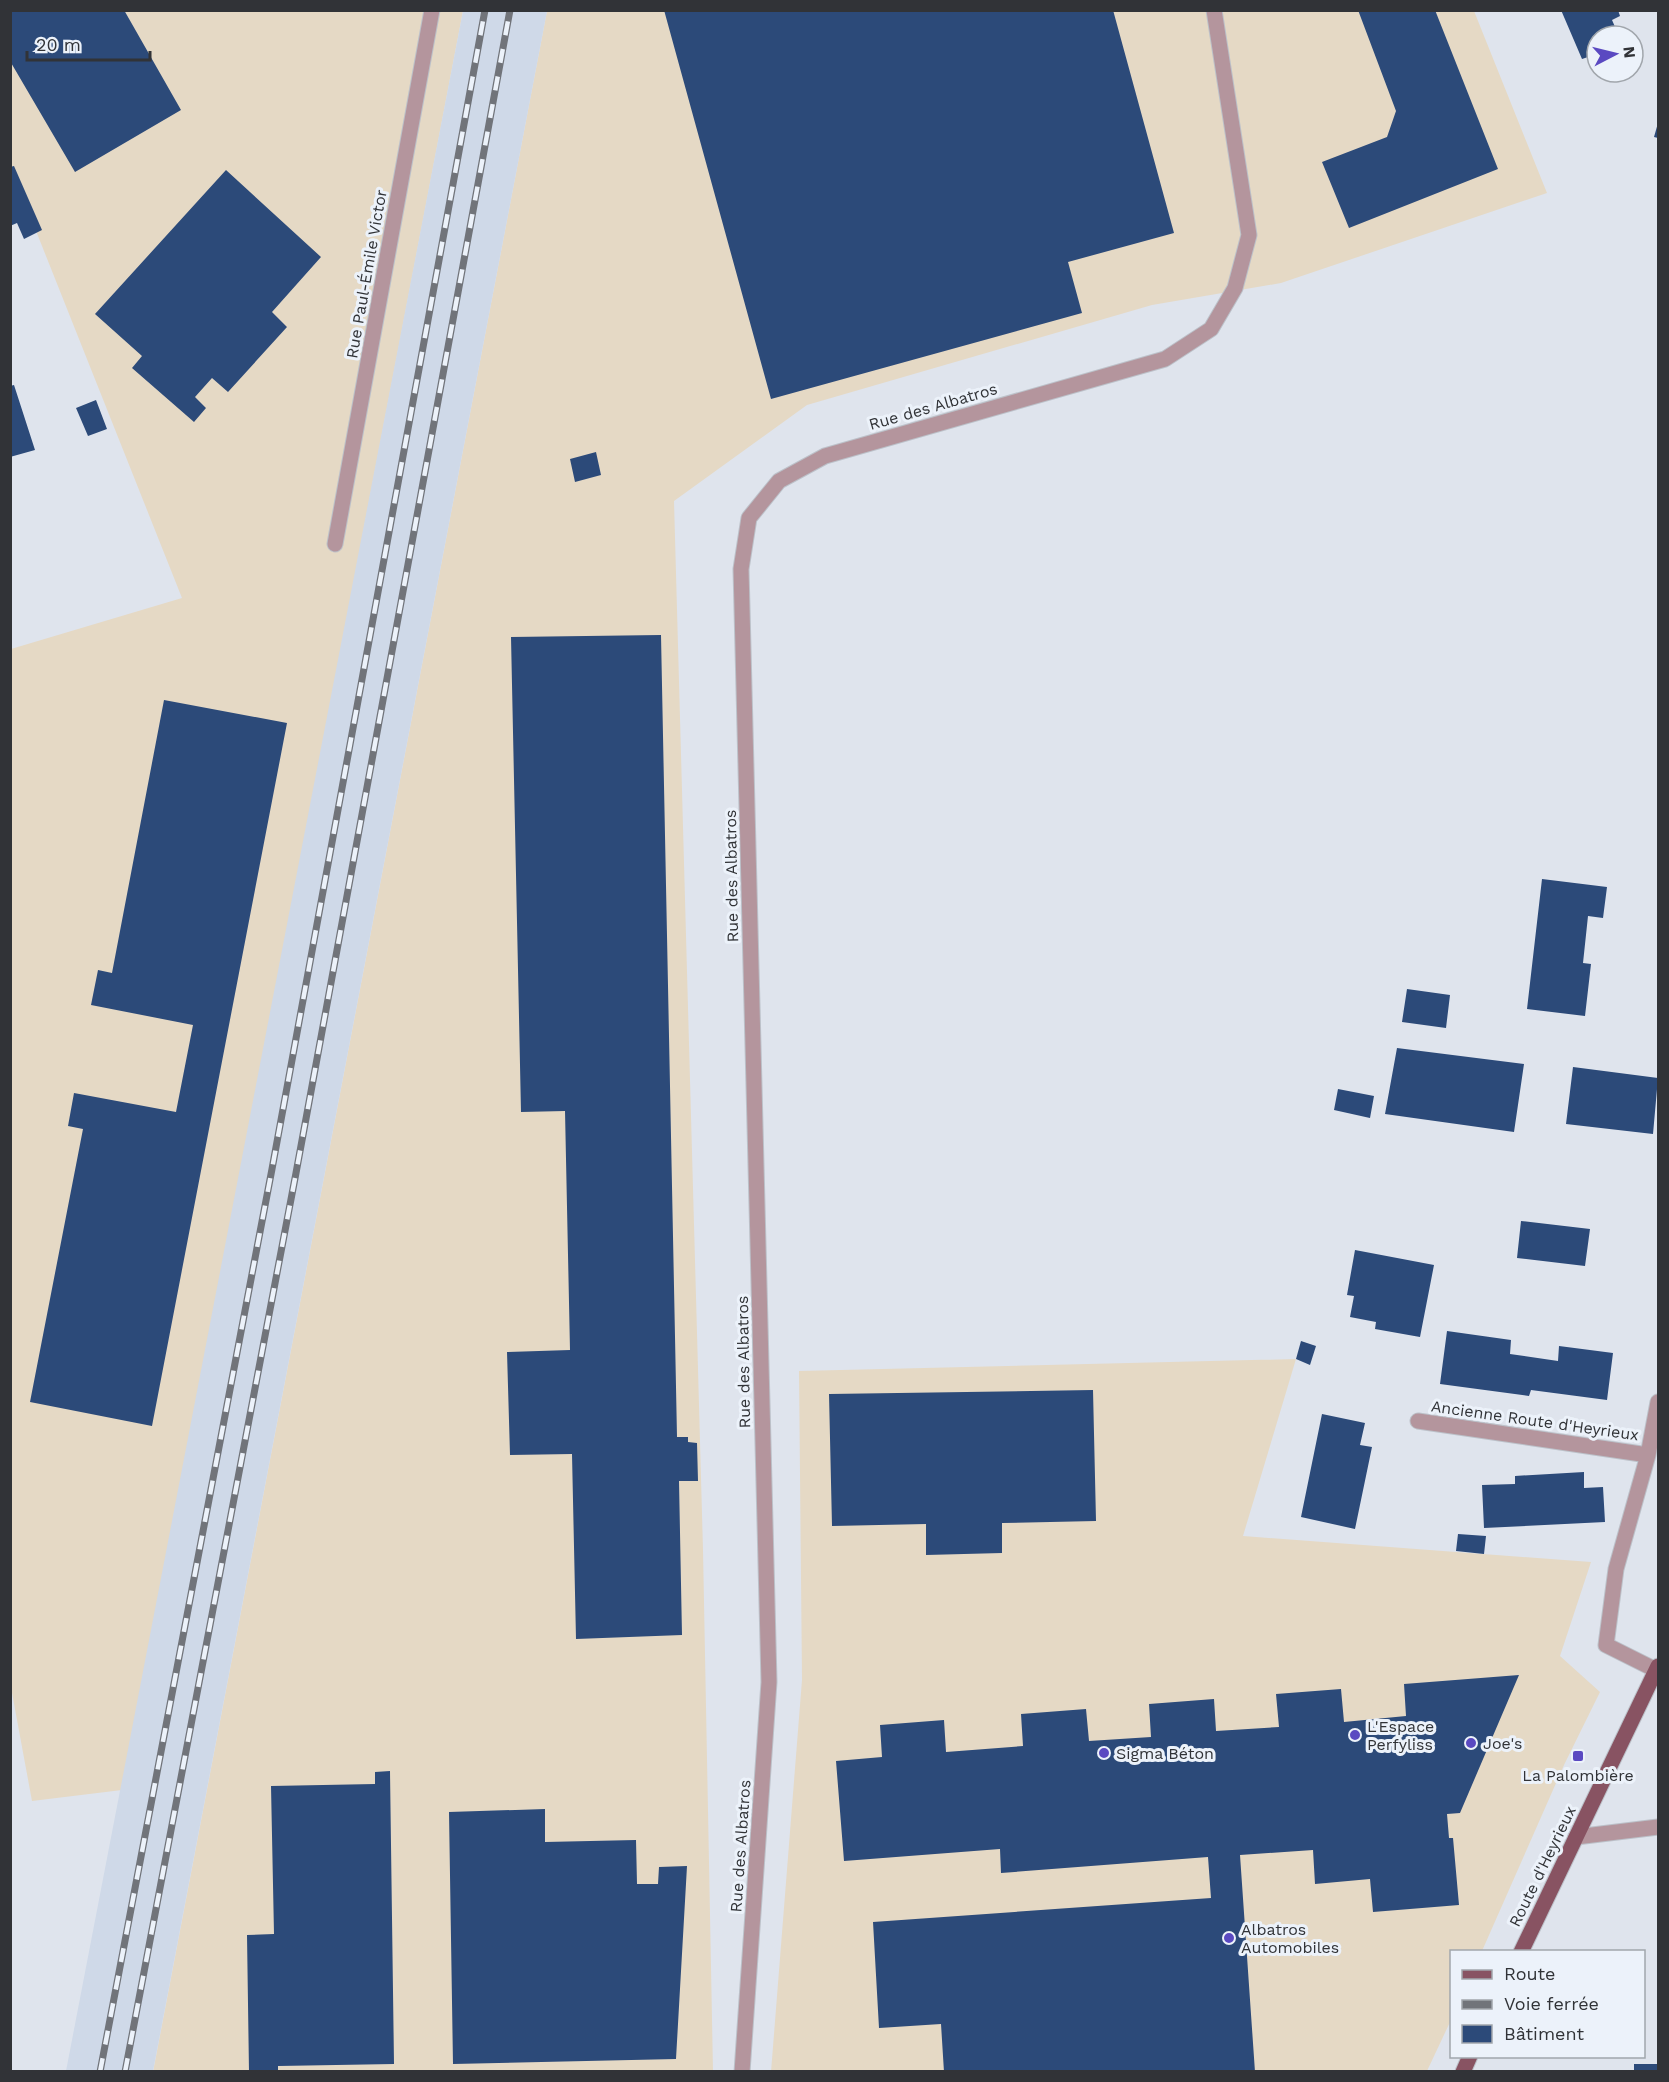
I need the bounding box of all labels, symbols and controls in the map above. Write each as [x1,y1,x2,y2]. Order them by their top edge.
scale bar [27,24,150,62]
north arrow [1585,24,1645,84]
text: 20 m [36,34,81,55]
text: N [1619,45,1640,59]
street label: Rue Paul-Émile Victor [342,188,391,360]
street label: Rue des Albatros [867,379,1000,434]
street label: Rue des Albatros [721,809,742,943]
street label: Rue des Albatros [733,1295,754,1429]
street label: Ancienne Route d'Heyrieux [1430,1397,1640,1444]
place label: L'Espace Perfyliss [1367,1717,1434,1754]
marker: L'Espace Perfyliss [1348,1728,1362,1742]
place label: Joe's [1483,1734,1523,1753]
marker: Joe's [1464,1736,1478,1750]
place label: Sigma Béton [1116,1744,1214,1763]
marker: Sigma Béton [1097,1746,1111,1760]
marker: La Palombière [1571,1749,1585,1763]
place label: La Palombière [1522,1766,1634,1785]
street label: Rue des Albatros [726,1779,755,1913]
street label: Route d'Heyrieux [1505,1803,1580,1930]
place label: Albatros Automobiles [1241,1920,1339,1957]
marker: Albatros Automobiles [1222,1931,1236,1945]
legend [1450,1950,1645,2058]
text: Route [1504,1963,1556,1984]
text: Voie ferrée [1504,1993,1599,2014]
text: Bâtiment [1504,2023,1584,2044]

